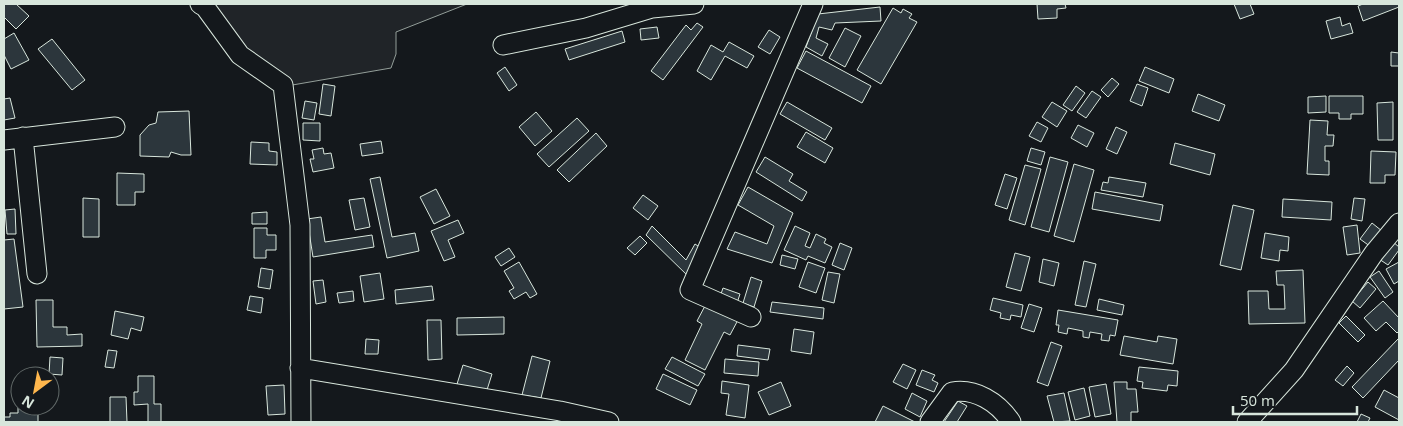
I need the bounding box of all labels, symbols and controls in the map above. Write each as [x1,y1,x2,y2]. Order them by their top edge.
north arrow [10,366,60,416]
scale bar [1233,384,1357,416]
text: 50 m [1240,390,1275,410]
text: N [18,391,38,414]

